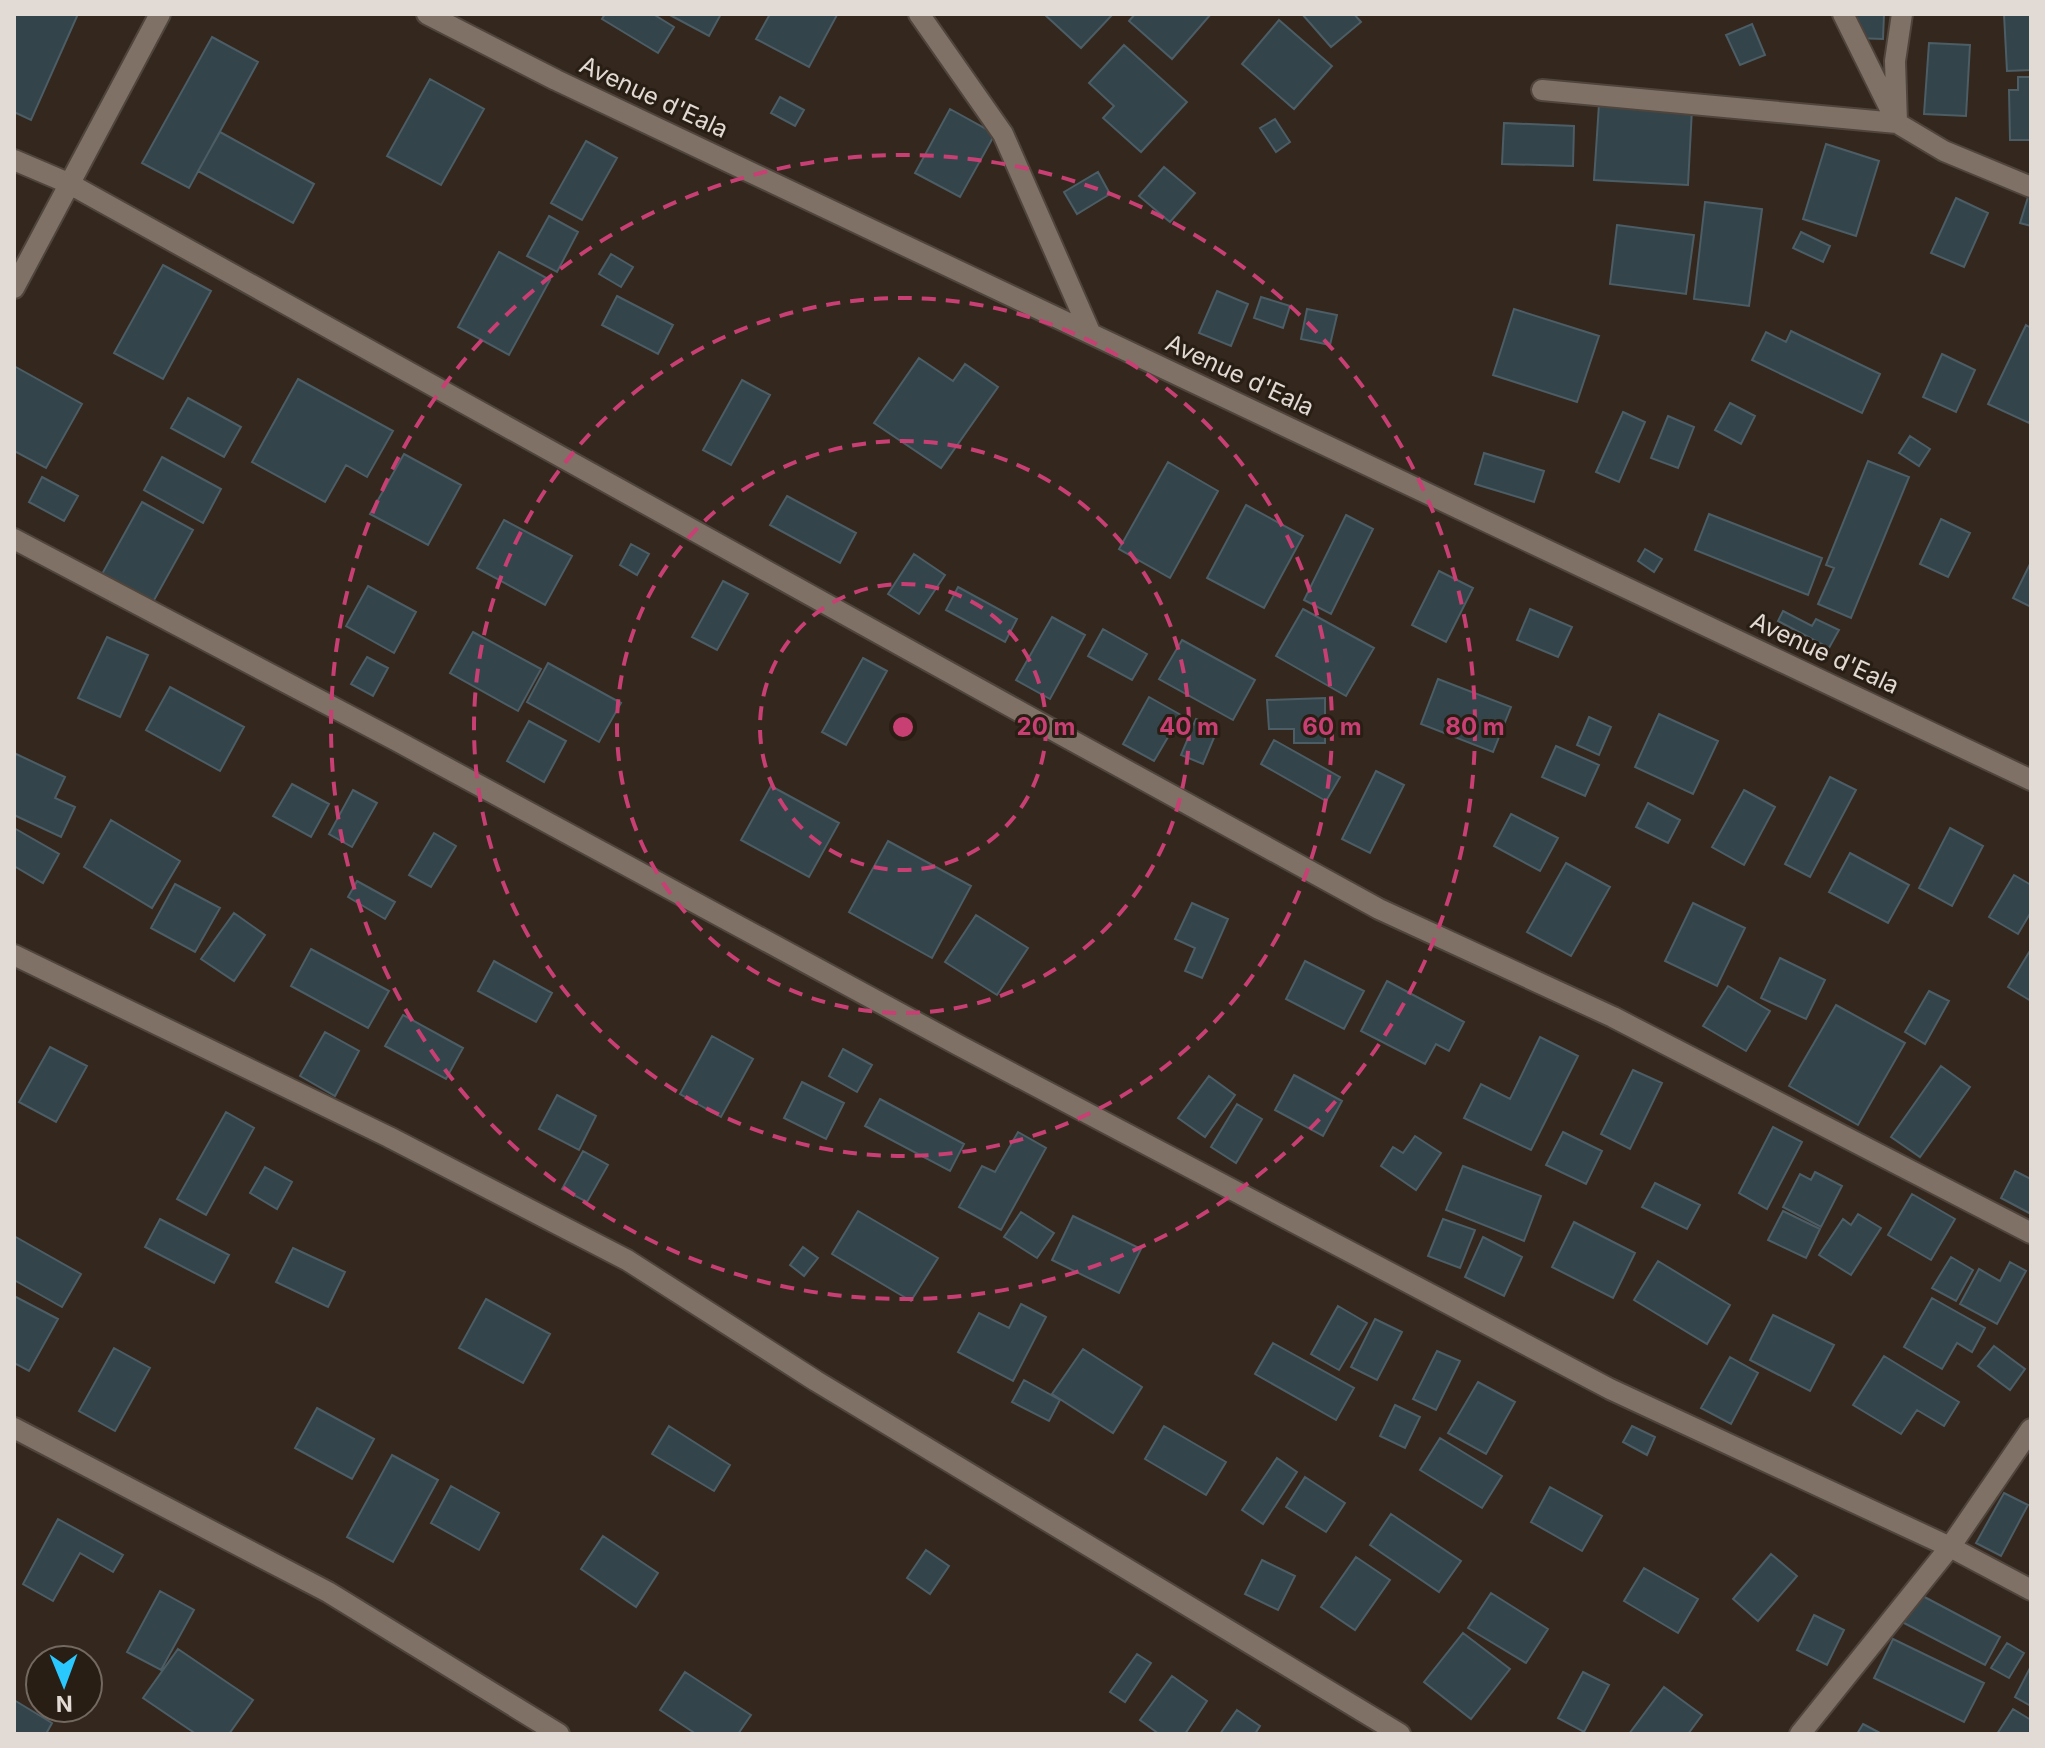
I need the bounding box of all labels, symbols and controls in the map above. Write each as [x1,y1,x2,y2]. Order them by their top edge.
street label: Avenue d'Eala [575,50,733,144]
street label: Avenue d'Eala [1161,328,1319,422]
street label: Avenue d'Eala [1746,606,1904,700]
text: 20 m [1017,712,1075,741]
text: 40 m [1159,712,1219,741]
text: 60 m [1302,712,1362,741]
text: 80 m [1445,712,1505,741]
centre of rings [889,713,917,741]
north arrow [24,1644,104,1724]
text: N [56,1691,73,1717]

